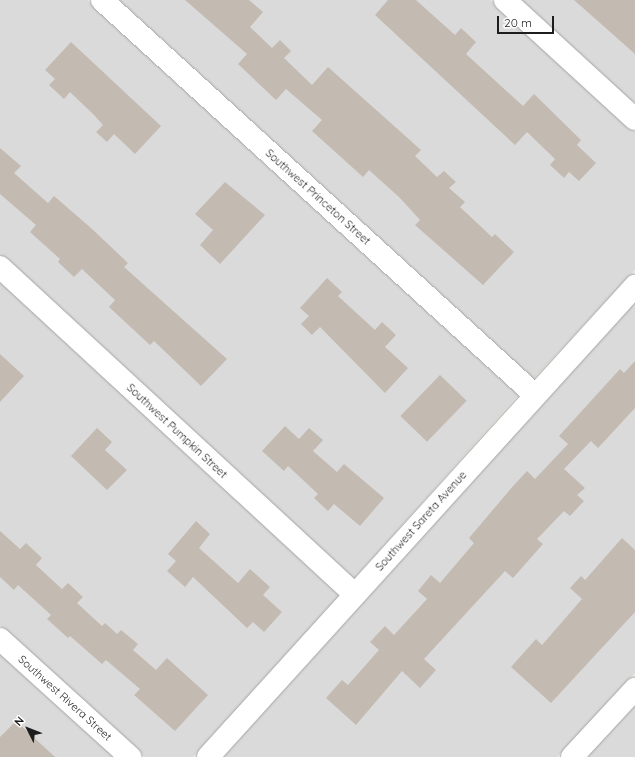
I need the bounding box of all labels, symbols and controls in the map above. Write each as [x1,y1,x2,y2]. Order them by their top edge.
scale bar [499,8,556,34]
text: 20 m [504,15,532,30]
street label: Southwest Princeton Street [263,146,373,248]
street label: Southwest Pumpkin Street [124,381,230,481]
street label: Southwest Sareta Avenue [373,468,469,574]
street label: Southwest Rivera Street [16,653,114,743]
north arrow [8,709,48,749]
text: N [11,713,27,729]

